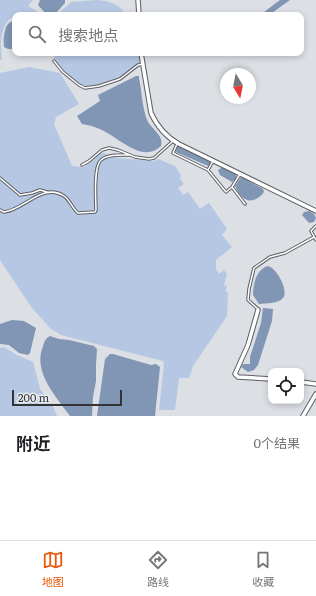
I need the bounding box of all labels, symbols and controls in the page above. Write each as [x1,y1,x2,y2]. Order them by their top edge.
search box [12,12,304,56]
icon: search [26,23,48,45]
text: 搜索地点 [58,23,118,46]
north arrow [220,68,256,104]
map controls [268,368,304,404]
button: locate [268,368,304,404]
scale bar [12,388,122,407]
text: 200 m [18,389,49,405]
text: 附近 [16,430,50,455]
text: 0个结果 [253,433,300,452]
tab: 地图 [42,549,64,589]
tab: 路线 [147,549,169,589]
tab: 收藏 [252,549,274,589]

